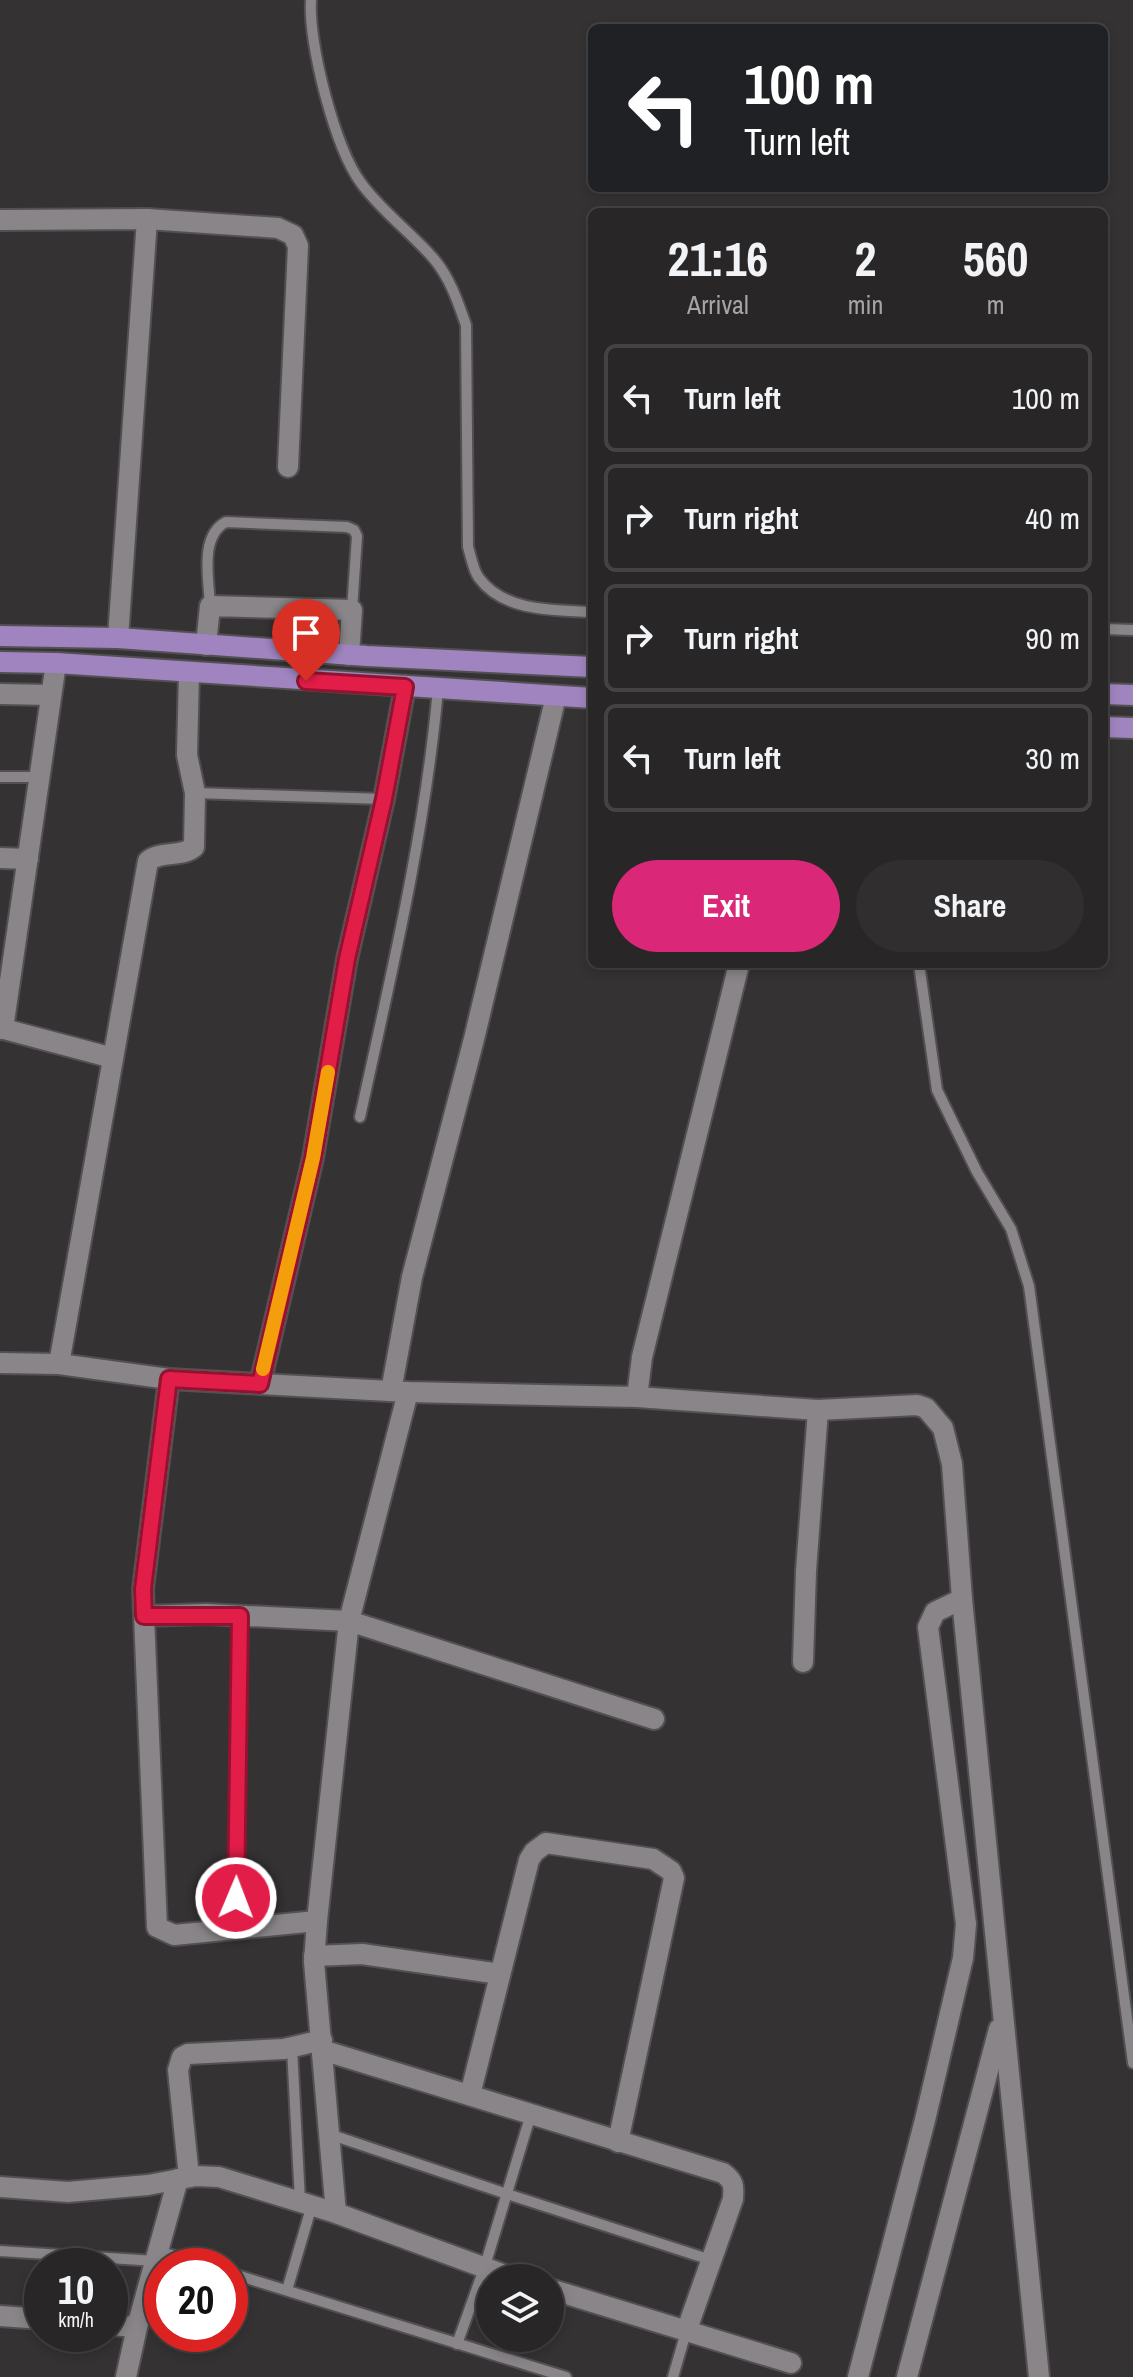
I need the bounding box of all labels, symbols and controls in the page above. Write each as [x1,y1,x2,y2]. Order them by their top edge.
text: 100 m [744,46,874,121]
icon: left [612,56,716,160]
text: Turn left [744,118,850,166]
text: 21:16 [668,226,768,291]
text: 2 [855,226,876,291]
text: 560 [963,226,1028,291]
text: Arrival [687,287,749,322]
text: min [848,287,883,322]
text: m [987,287,1005,322]
icon: left [616,376,660,420]
text: Turn left [684,378,781,418]
text: 100 m [1012,378,1080,418]
icon: right [616,496,660,540]
text: Turn right [684,498,798,538]
text: 40 m [1025,498,1080,538]
pin [272,599,340,681]
icon: arrive [284,611,328,655]
icon: right [616,616,660,660]
text: Turn right [684,618,798,658]
text: 90 m [1025,618,1080,658]
icon: left [616,736,660,780]
text: Turn left [684,738,781,778]
text: 30 m [1025,738,1080,778]
button: Exit [612,860,840,952]
button: Share [856,860,1084,952]
position arrow [194,1856,278,1940]
speed limit sign: 20 [144,2248,248,2352]
text: 10 [58,2263,94,2316]
map controls [476,2264,564,2352]
button: layers [476,2264,564,2352]
text: km/h [58,2306,94,2333]

